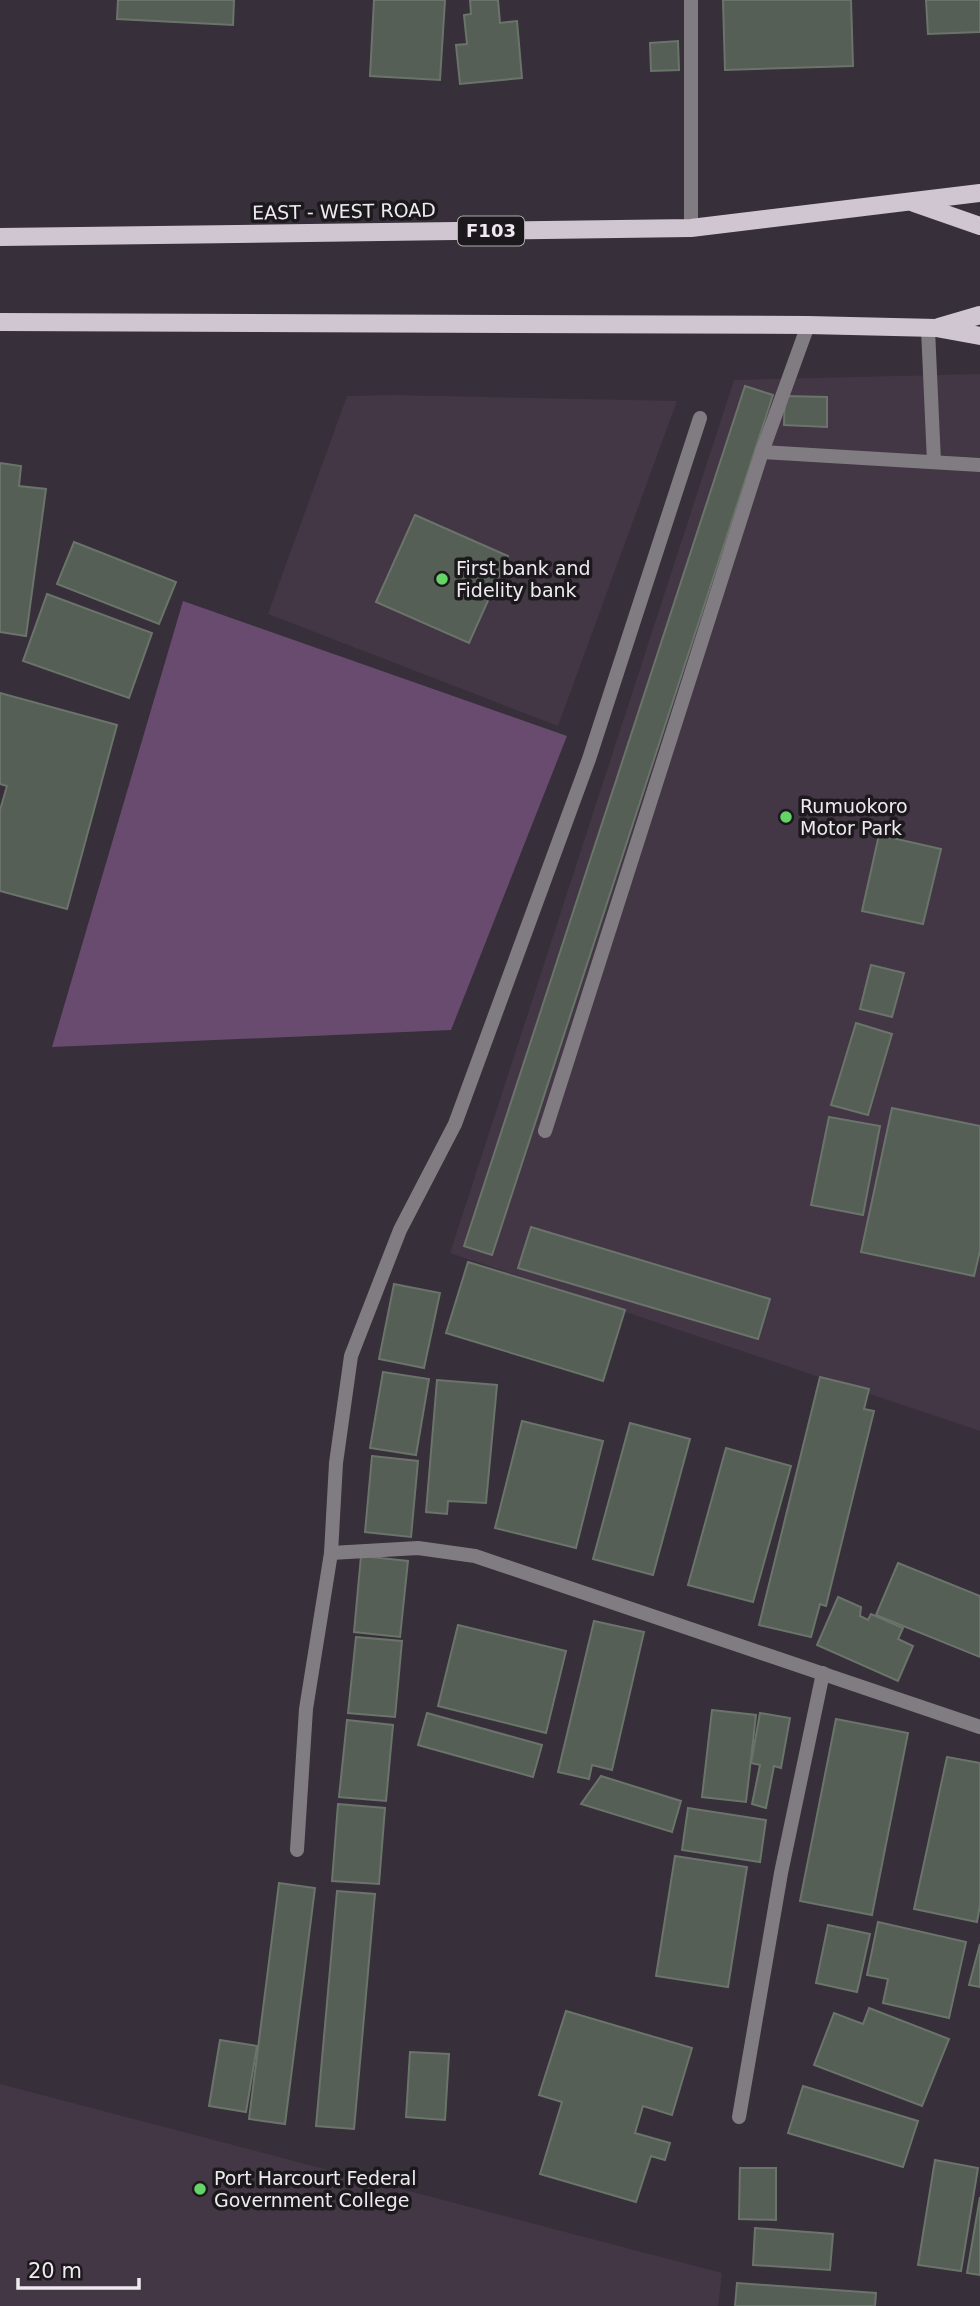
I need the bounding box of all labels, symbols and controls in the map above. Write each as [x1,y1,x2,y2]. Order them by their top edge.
street label: EAST - WEST ROAD [252,198,436,224]
road number: F103 [458,216,524,246]
place label: First bank and Fidelity bank [456,557,591,601]
marker: First bank and Fidelity bank [434,571,450,587]
place label: Rumuokoro Motor Park [800,795,908,839]
marker: Rumuokoro Motor Park [778,809,794,825]
place label: Port Harcourt Federal Government College [214,2167,417,2211]
marker: Port Harcourt Federal Government College [192,2181,208,2197]
scale bar [18,2246,138,2290]
text: 20 m [28,2259,82,2283]

